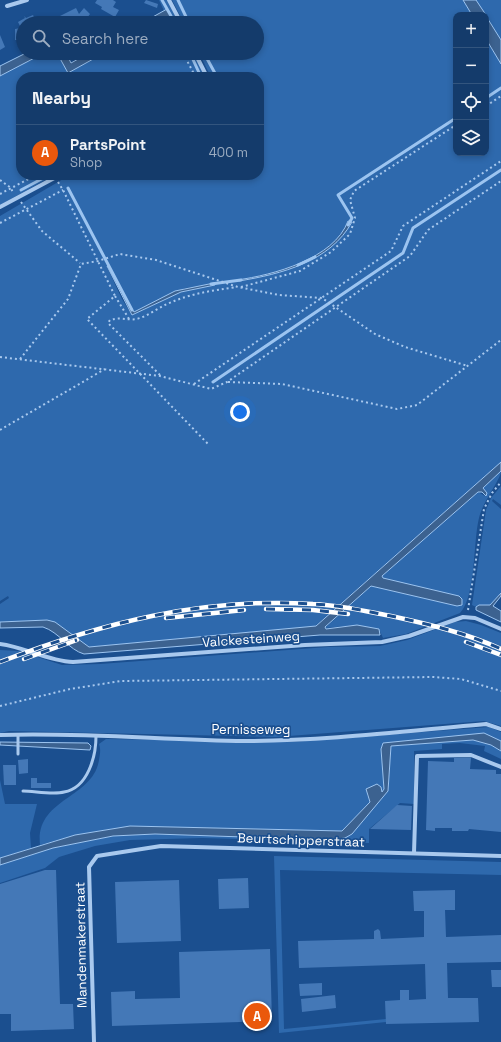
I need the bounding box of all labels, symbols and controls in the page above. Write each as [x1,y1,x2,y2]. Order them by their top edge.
map controls [453,12,489,156]
button: + [453,12,489,48]
search box [16,16,264,60]
icon: search [30,27,52,49]
text: Search here [62,29,148,48]
button: − [453,48,489,84]
button: locate [453,84,489,120]
text: Nearby [32,87,91,109]
button: layers [453,120,489,156]
text: PartsPoint [70,135,146,154]
text: A [41,144,49,161]
text: 400 m [209,144,248,161]
text: Shop [70,154,102,171]
your location [230,402,250,422]
street label: Valckesteinweg [202,627,300,651]
street label: Pernisseweg [212,721,290,738]
street label: Beurtschipperstraat [237,829,365,851]
street label: Mandenmakerstraat [71,882,91,1008]
pin: A [244,1001,270,1031]

